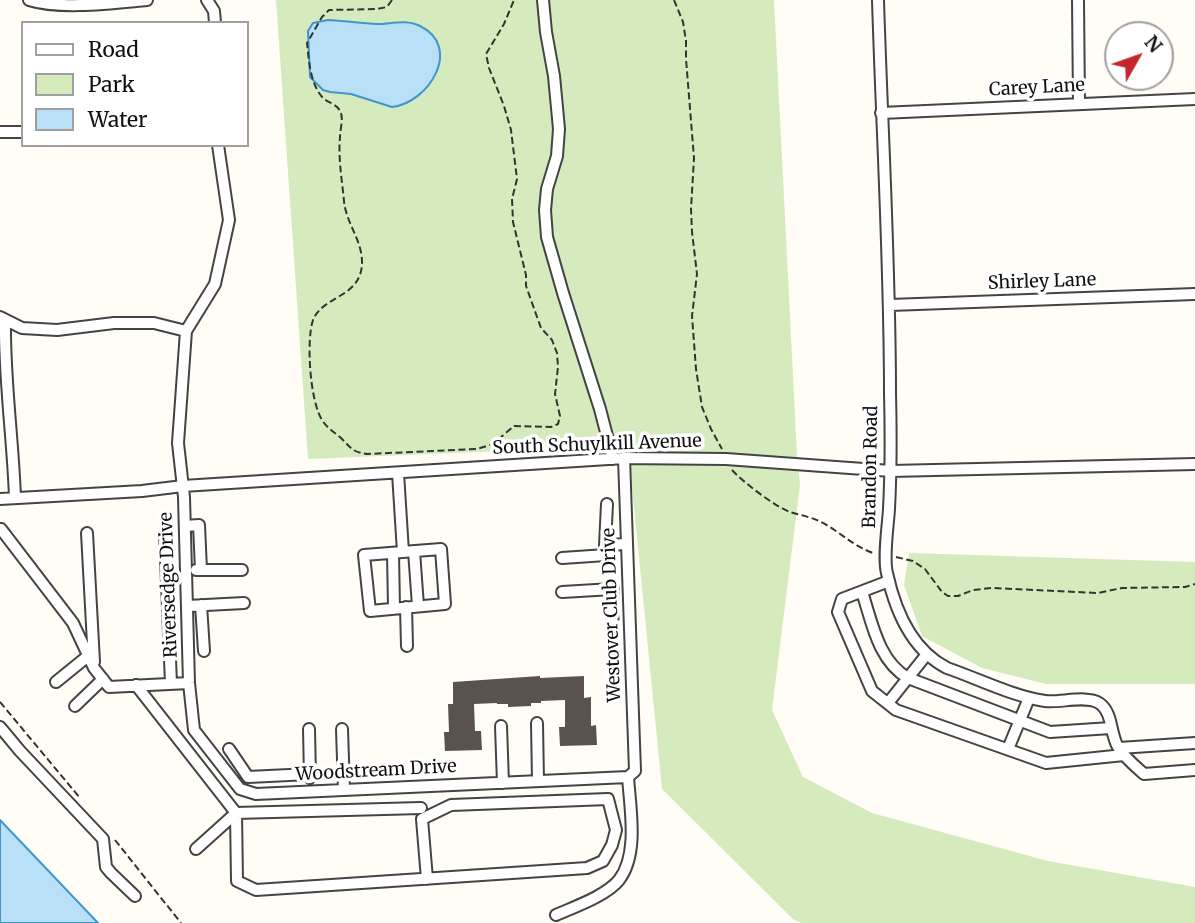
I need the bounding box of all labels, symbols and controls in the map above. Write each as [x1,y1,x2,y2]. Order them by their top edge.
legend [21,21,248,147]
north arrow [1104,21,1174,91]
text: N [1140,30,1168,57]
text: Road [88,36,139,63]
text: Park [88,71,135,98]
street label: Carey Lane [988,75,1086,101]
text: Water [88,106,147,133]
street label: Shirley Lane [987,269,1097,295]
street label: Brandon Road [859,405,883,529]
street label: South Schuylkill Avenue [492,431,702,459]
street label: Riversedge Drive [156,512,182,658]
street label: Westover Club Drive [598,528,626,702]
street label: Woodstream Drive [295,756,457,786]

